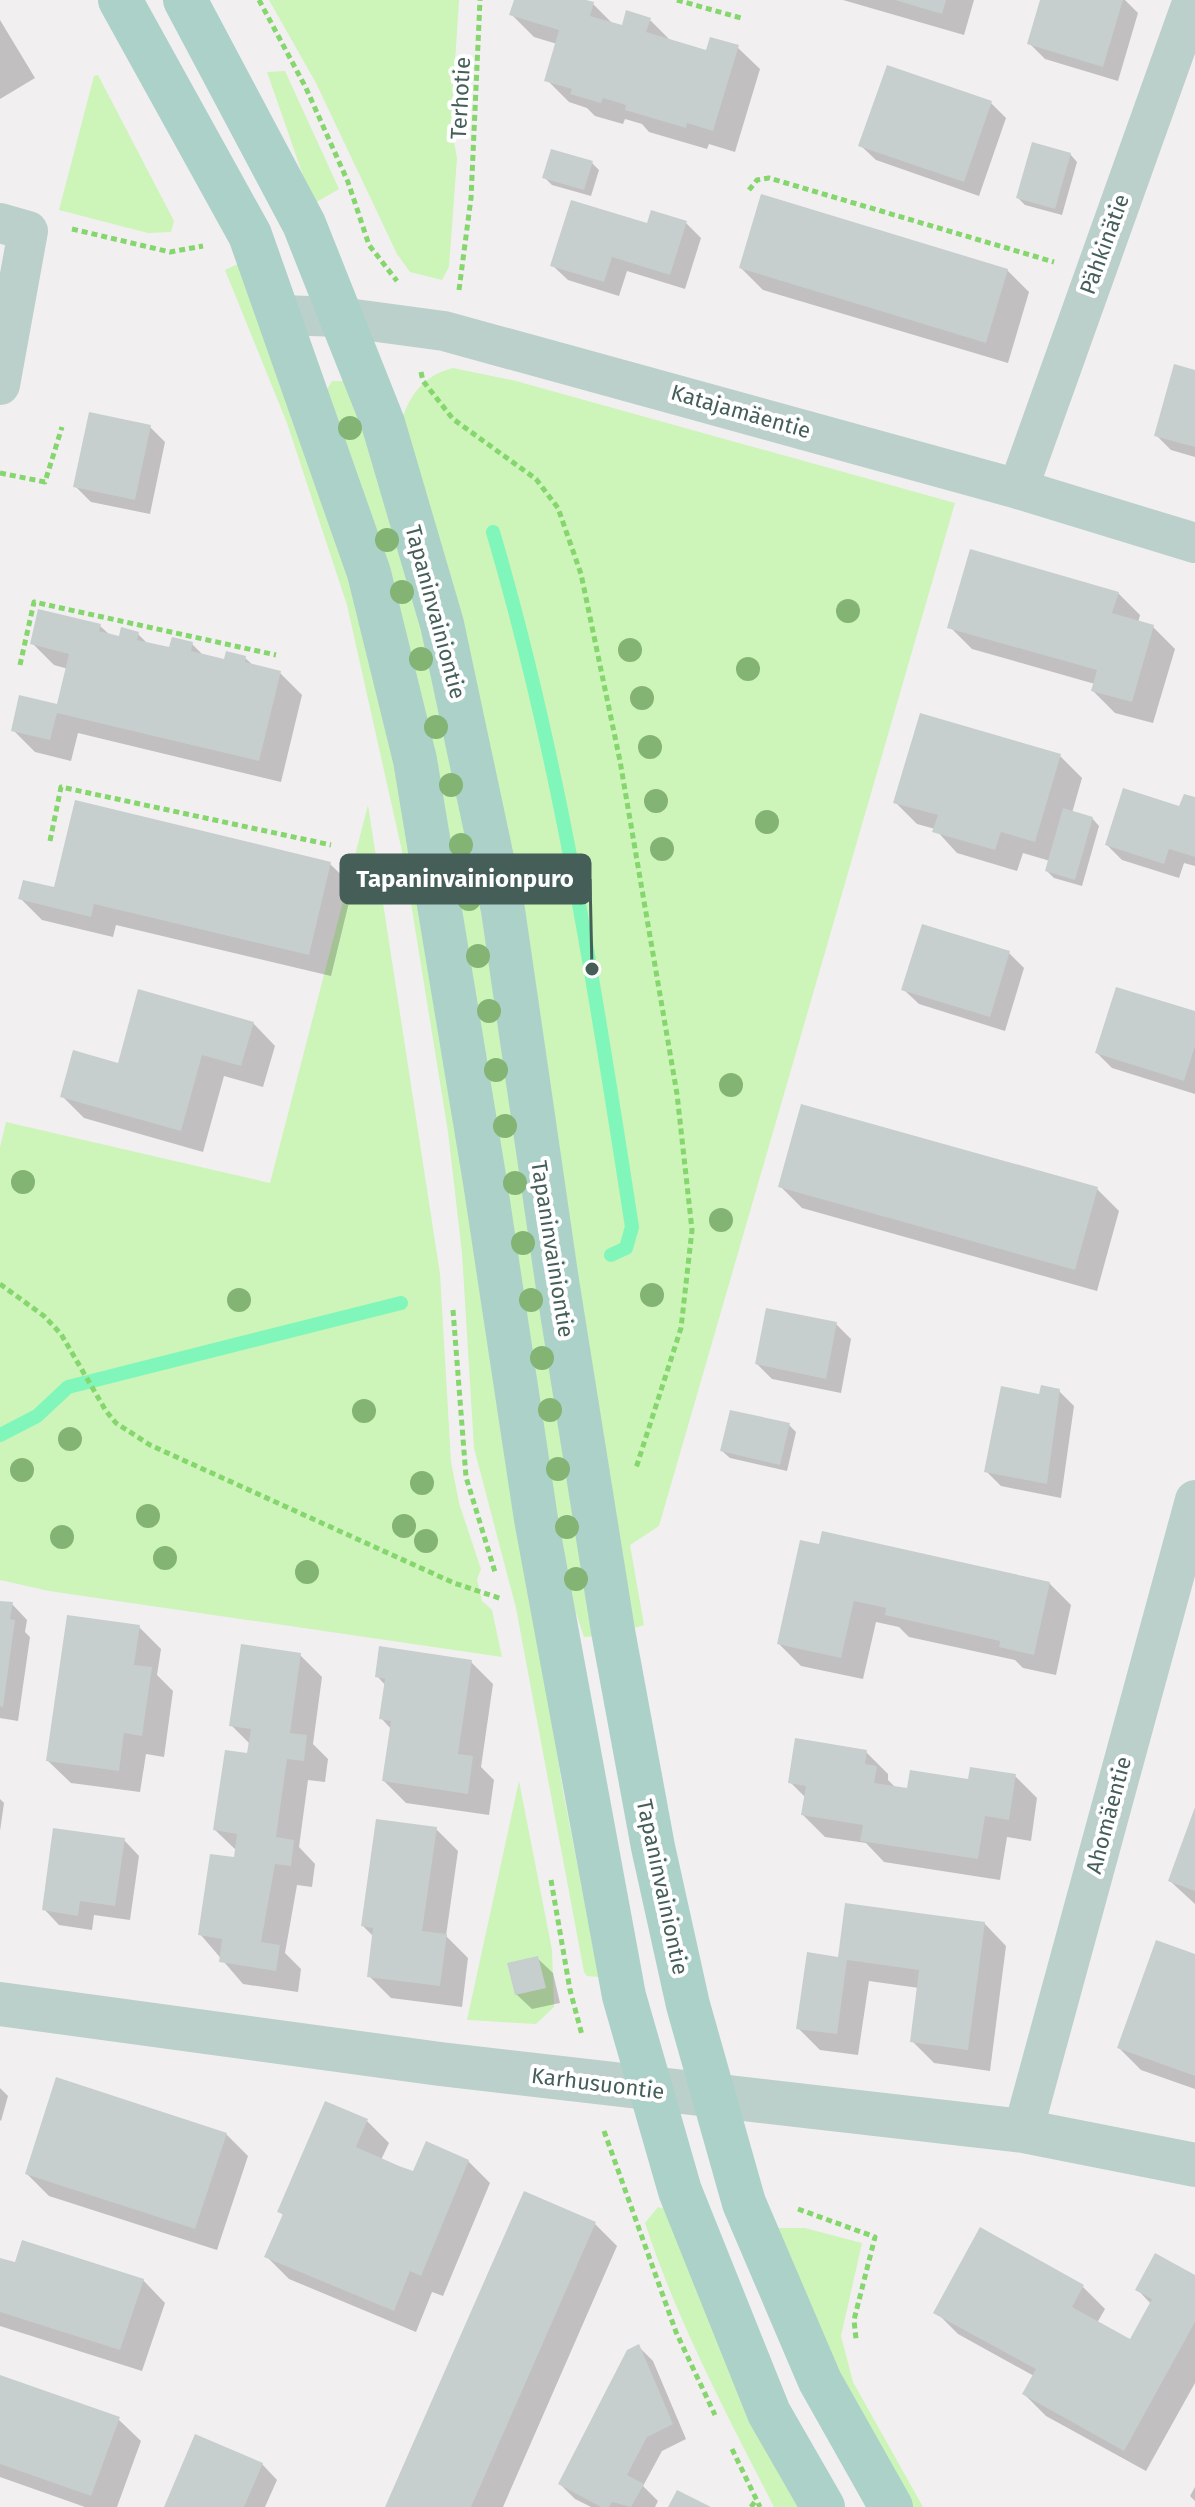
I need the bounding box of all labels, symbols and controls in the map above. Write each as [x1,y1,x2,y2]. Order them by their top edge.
street label: Terhotie [445,56,476,140]
street label: Pähkinätie [1074,190,1135,298]
street label: Katajamäentie [668,379,814,444]
street label: Tapaninvainiontie [399,522,472,702]
callout: Tapaninvainionpuro [341,855,590,903]
text: Tapaninvainionpuro [356,865,574,893]
street label: Tapaninvainiontie [525,1159,580,1339]
street label: Ahomäentie [1080,1754,1137,1877]
street label: Tapaninvainiontie [631,1797,694,1977]
street label: Karhusuontie [530,2062,666,2105]

